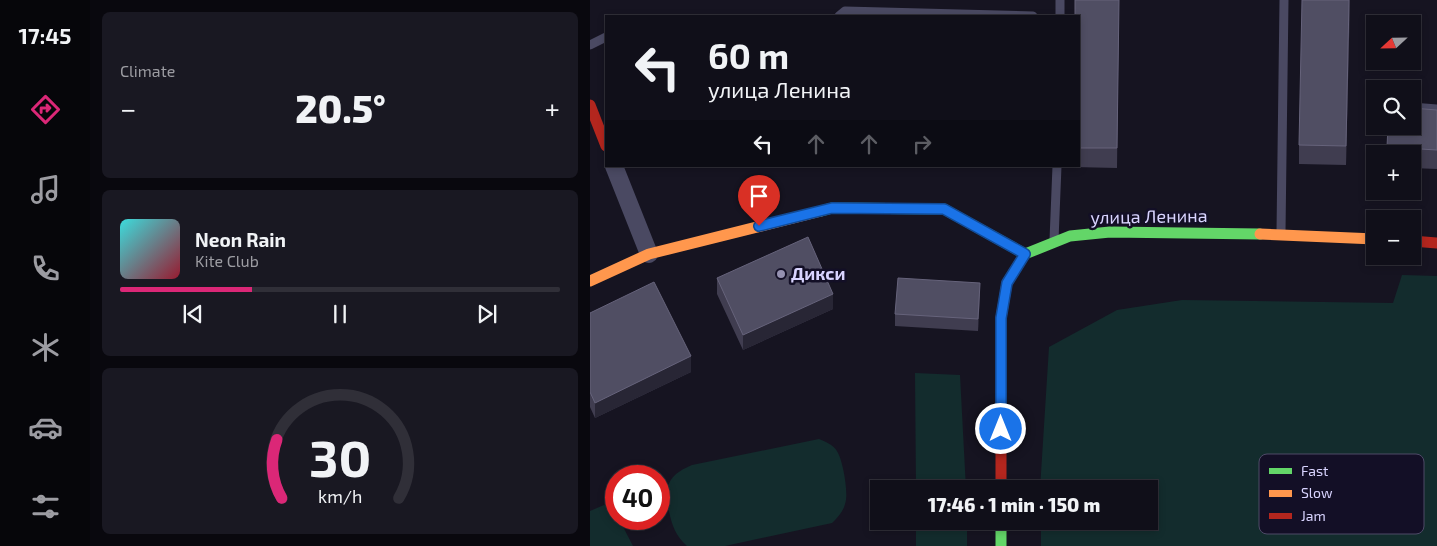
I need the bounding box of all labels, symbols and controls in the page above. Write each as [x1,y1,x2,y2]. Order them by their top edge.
north arrow [1366,15,1421,70]
map controls [1366,15,1421,265]
text: 17:45 [19,22,71,48]
text: 60 m [708,34,789,76]
icon: left [625,35,690,100]
text: Climate [120,61,175,80]
text: улица Ленина [708,76,851,102]
button: search [1366,80,1421,135]
text: 20.5° [295,85,386,131]
text: − [120,91,136,125]
text: + [545,91,560,125]
icon: directions [28,92,63,127]
icon: left [749,130,777,158]
icon: ahead [802,130,830,158]
icon: ahead [855,130,883,158]
icon: right [908,130,936,158]
button: + [1366,145,1421,200]
icon: music [28,172,63,207]
pin [738,175,780,226]
icon: arrive [745,182,773,210]
street label: улица Ленина [1090,204,1208,228]
button: − [1366,210,1421,265]
text: Neon Rain [195,228,286,251]
icon: phone [28,251,63,286]
text: Kite Club [195,251,259,270]
place label: Дикси [791,262,846,284]
marker: Дикси [775,268,787,280]
icon: previous [179,300,207,328]
icon: pause [326,300,354,328]
icon: next [473,300,501,328]
icon: climate [28,330,63,365]
position arrow [974,402,1026,454]
icon: car [28,410,63,445]
text: 30 [309,425,371,487]
legend [1259,454,1424,534]
text: Fast [1301,462,1328,479]
speed limit sign: 40 [605,465,670,530]
text: Slow [1301,484,1333,501]
text: km/h [318,485,362,507]
icon: filters [28,489,63,524]
text: 17:46 · 1 min · 150 m [928,493,1100,516]
text: Jam [1301,507,1326,524]

